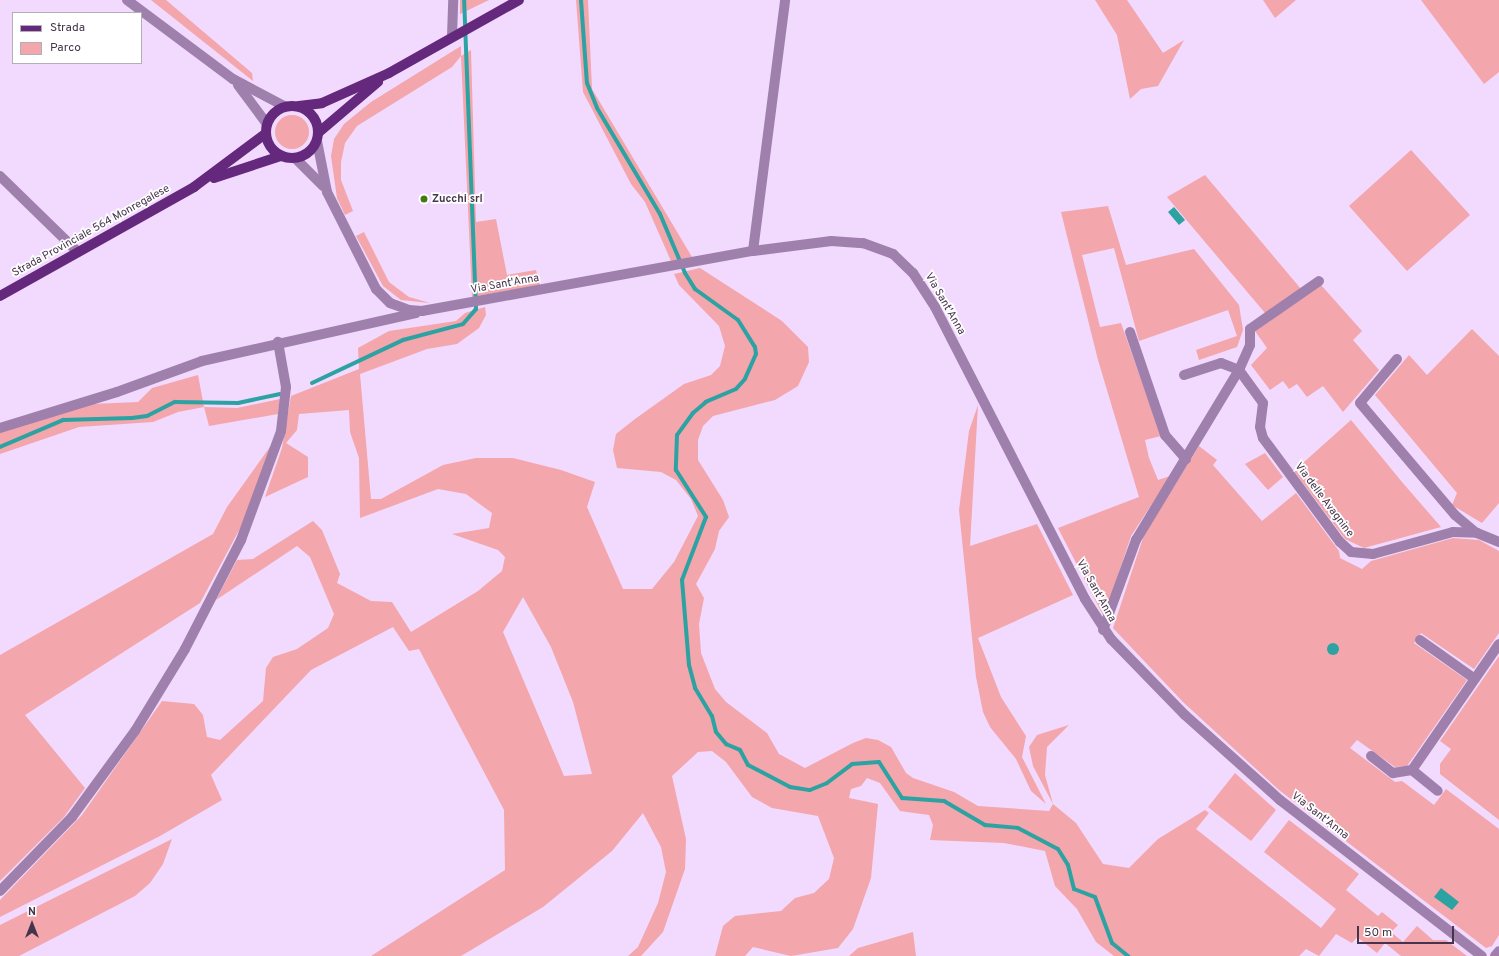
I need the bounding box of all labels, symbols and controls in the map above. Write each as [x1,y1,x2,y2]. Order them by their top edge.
legend [12,12,142,64]
text: Strada [50,20,85,36]
text: Parco [50,40,81,56]
street label: Strada Provinciale 564 Monregalese [10,182,172,280]
place label: Zucchi srl [432,192,483,206]
marker: Zucchi srl [419,194,429,204]
street label: Via Sant'Anna [470,271,540,297]
street label: Via Sant'Anna [922,271,968,337]
street label: Via delle Avagnine [1291,460,1357,540]
street label: Via Sant'Anna [1073,558,1119,624]
street label: Via Sant'Anna [1289,789,1351,843]
north arrow [12,904,52,944]
text: N [28,905,36,919]
scale bar [1359,918,1456,944]
text: 50 m [1364,925,1392,941]

